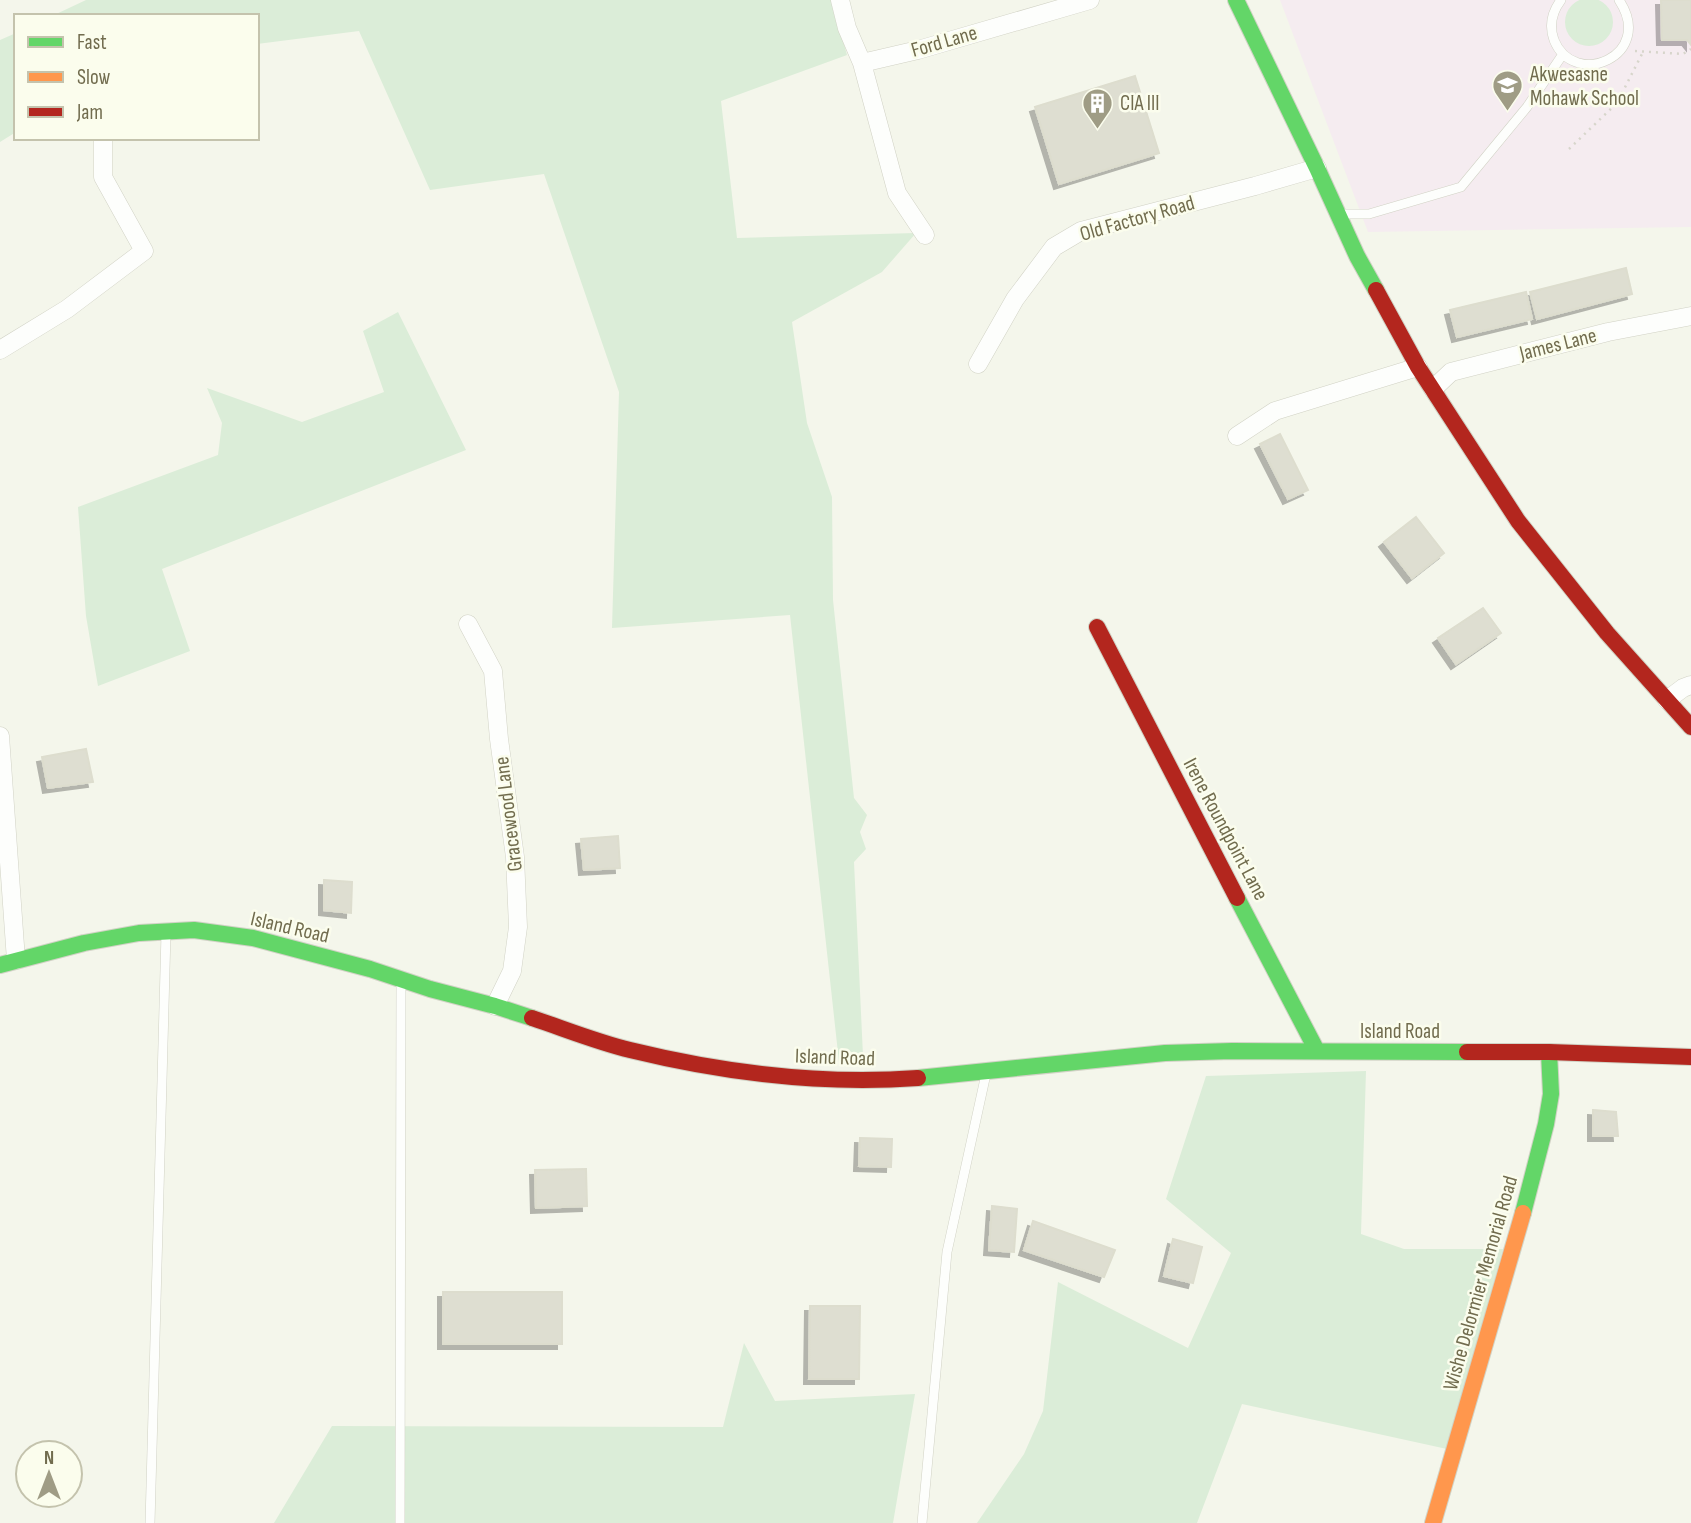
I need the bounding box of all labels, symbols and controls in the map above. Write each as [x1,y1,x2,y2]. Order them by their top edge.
legend [14,14,259,140]
street label: Ford Lane [908,20,980,63]
text: Fast [77,30,107,55]
place label: Akwesasne Mohawk School [1529,62,1639,111]
text: Slow [77,65,111,90]
school or university icon: Akwesasne Mohawk School [1490,69,1524,113]
building icon: CIA III [1080,86,1114,130]
place label: CIA III [1120,91,1159,116]
text: Jam [76,100,103,125]
street label: Old Factory Road [1077,190,1197,247]
street label: James Lane [1516,323,1599,366]
street label: Irene Roundpoint Lane [1178,754,1274,905]
street label: Gracewood Lane [489,755,528,873]
street label: Island Road [248,906,332,949]
street label: Island Road [1360,1019,1440,1044]
street label: Island Road [795,1044,875,1071]
street label: Wishe Delormier Memorial Road [1438,1173,1523,1393]
north arrow [14,1439,84,1509]
text: N [44,1447,54,1470]

